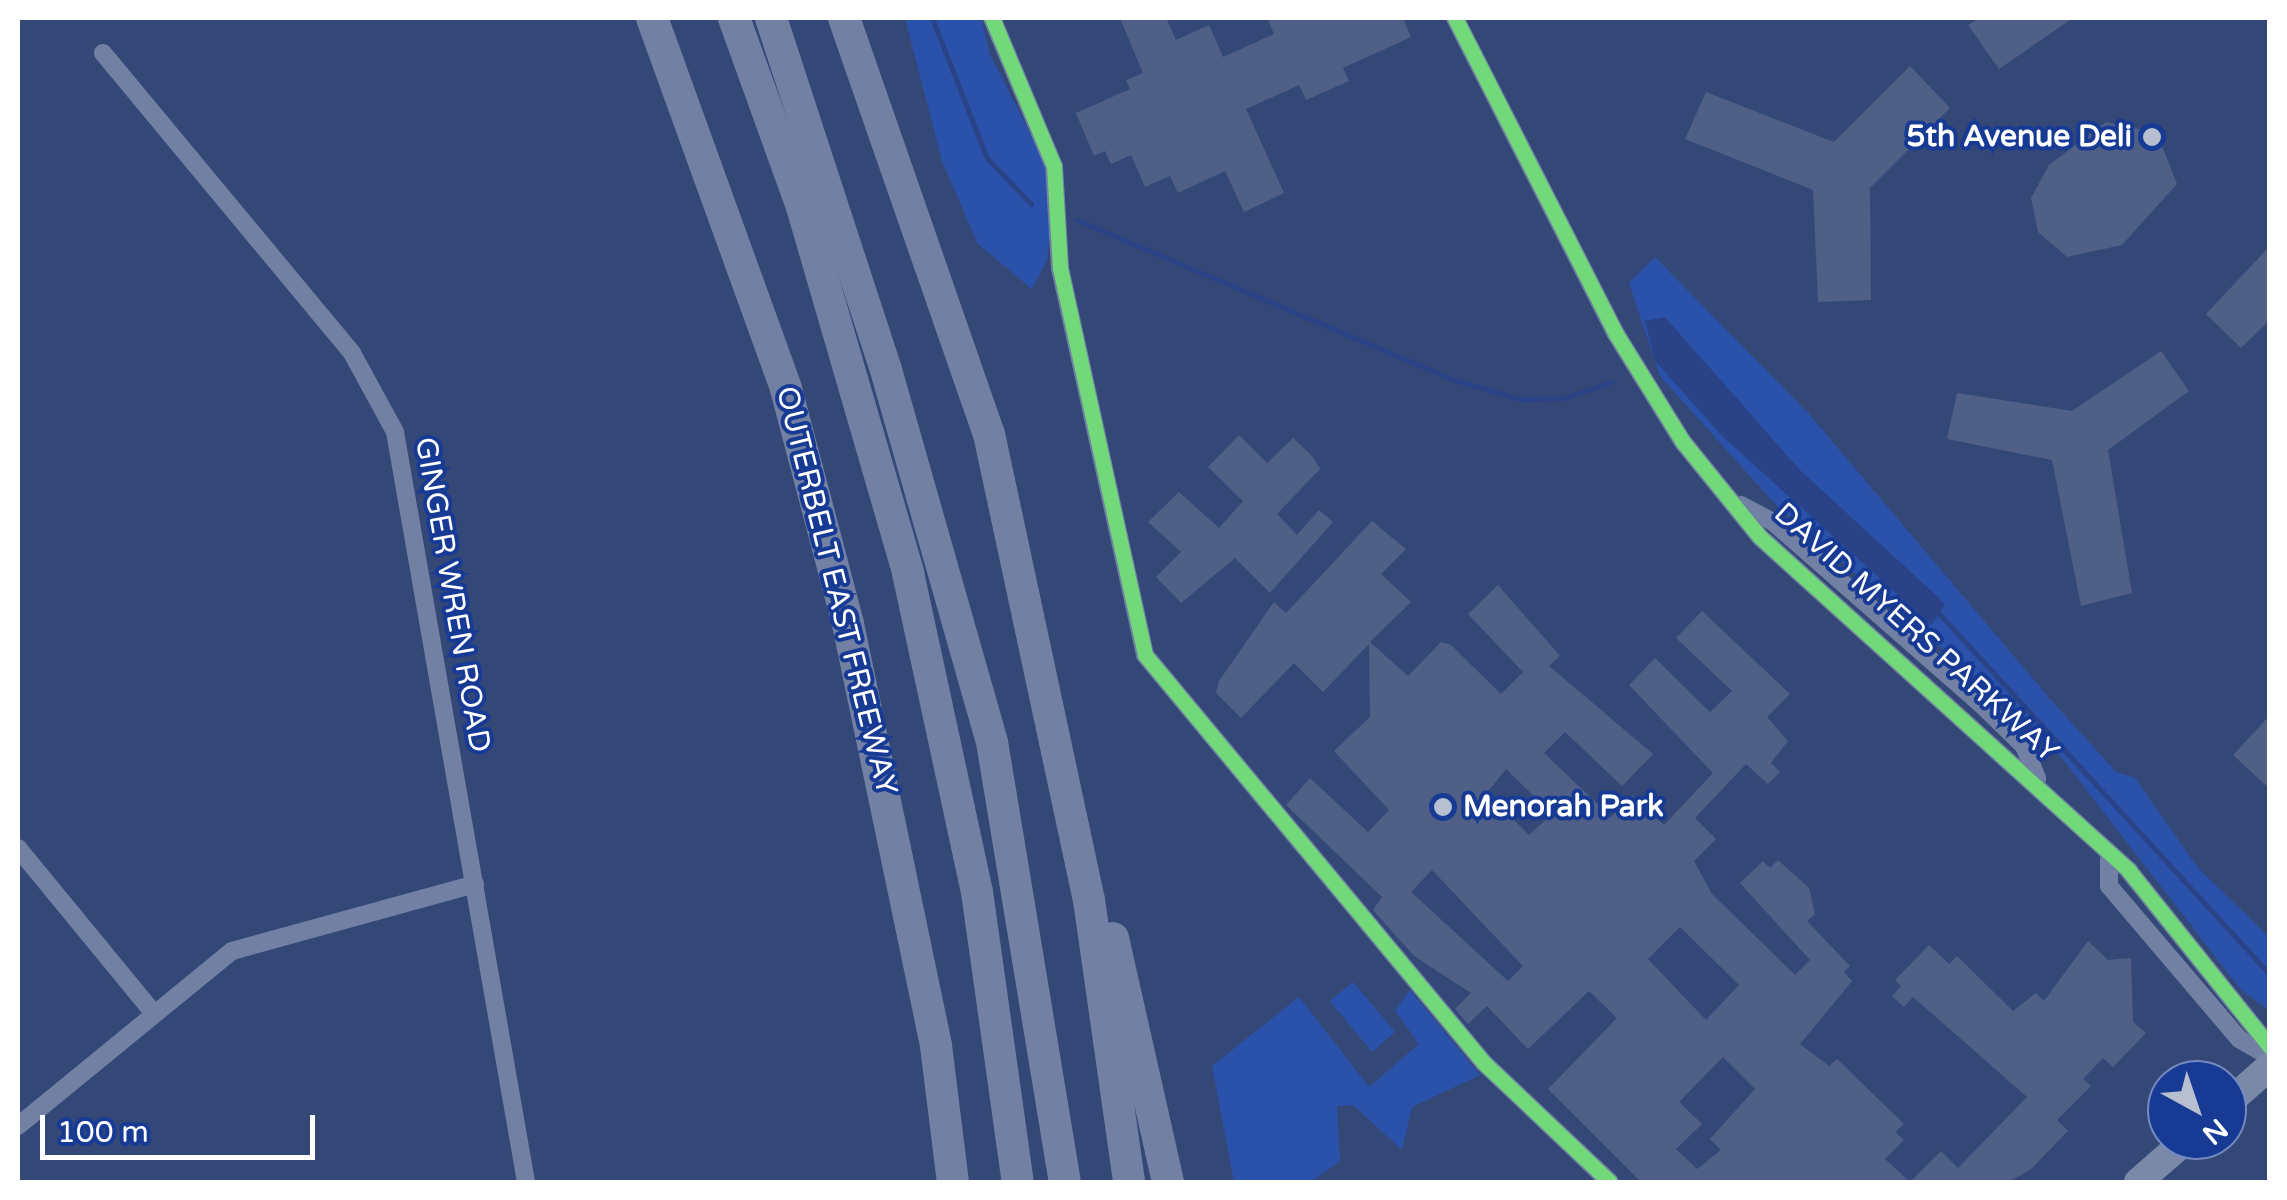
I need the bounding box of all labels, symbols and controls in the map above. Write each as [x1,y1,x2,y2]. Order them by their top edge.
place label: 5th Avenue Deli [1907,119,2132,155]
marker: 5th Avenue Deli [2141,126,2163,148]
street label: OUTERBELT EAST FREEWAY [768,383,904,799]
street label: GINGER WREN ROAD [407,435,497,755]
street label: DAVID MYERS PARKWAY [1766,496,2066,770]
place label: Menorah Park [1463,789,1664,825]
marker: Menorah Park [1432,796,1454,818]
north arrow [2147,1060,2247,1160]
scale bar [45,1095,320,1157]
text: N [2195,1111,2235,1152]
text: 100 m [57,1114,149,1151]

